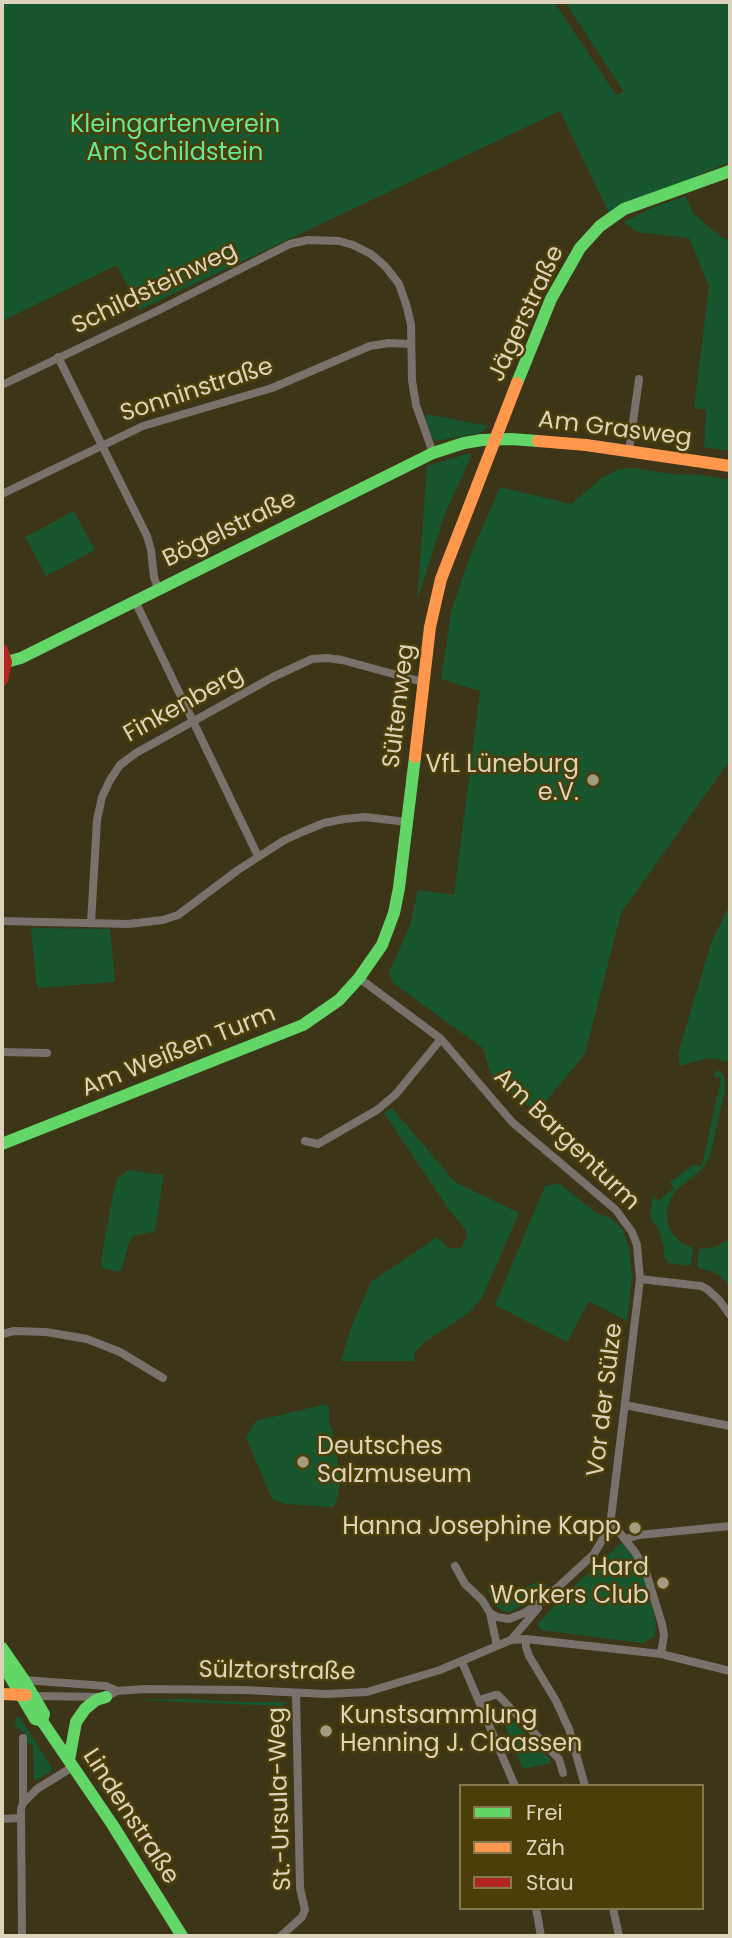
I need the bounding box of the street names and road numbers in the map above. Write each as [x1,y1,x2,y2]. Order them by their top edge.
street label: Schildsteinweg [68,237,242,341]
street label: Jägerstraße [483,241,571,387]
street label: Sonninstraße [117,353,277,429]
street label: Am Grasweg [537,406,693,454]
street label: Bögelstraße [159,485,301,575]
street label: Sültenweg [378,642,422,770]
street label: Finkenberg [119,660,249,750]
street label: Am Weißen Turm [78,1000,280,1104]
street label: Am Bargenturm [487,1063,645,1217]
street label: Vor der Sülze [582,1322,630,1478]
street label: Sülztorstraße [198,1656,356,1688]
street label: St.-Ursula-Weg [263,1707,299,1891]
street label: Lindenstraße [76,1744,184,1890]

